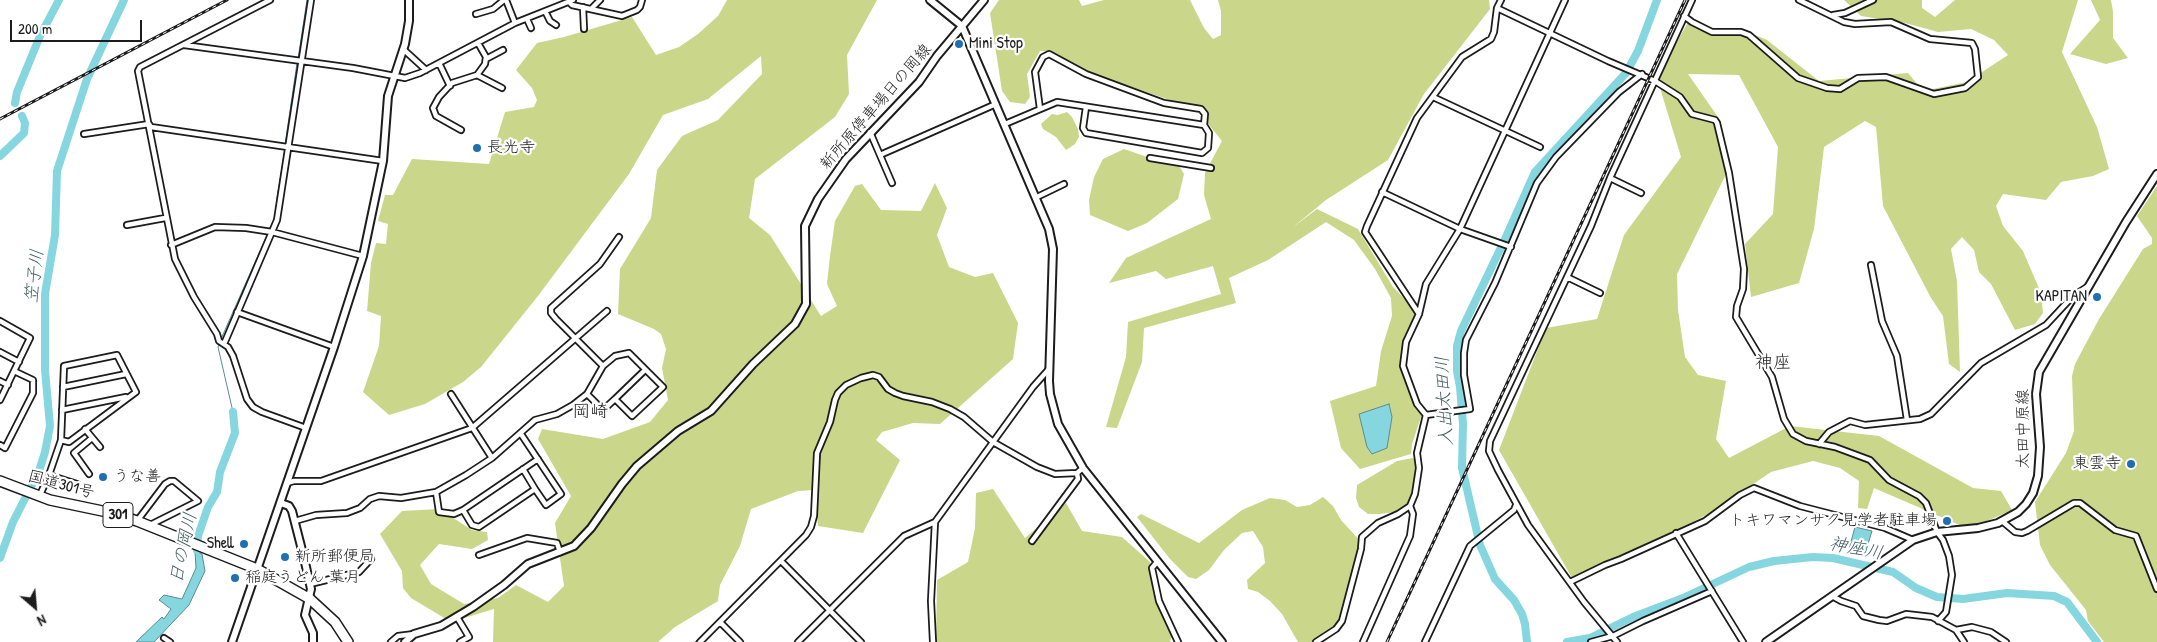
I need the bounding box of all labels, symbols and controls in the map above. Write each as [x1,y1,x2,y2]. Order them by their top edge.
scale bar [12,10,145,42]
text: 200 m [18,18,52,39]
place label: Mini Stop [969,34,1023,54]
marker: Mini Stop [953,38,965,50]
street label: 新所原停車場日の岡線 [816,40,936,174]
place label: 長光寺 [487,138,535,158]
marker: 長光寺 [471,142,483,154]
water label: 笠子川 [21,248,49,304]
place label: KAPITAN [2036,287,2087,307]
marker: KAPITAN [2091,291,2103,303]
district label: 神座 [1755,352,1791,374]
water label: 入出太田川 [1432,355,1458,447]
street label: 太田中原線 [2014,389,2034,469]
district label: 岡崎 [572,401,608,423]
place label: 東雲寺 [2073,454,2121,474]
marker: 東雲寺 [2125,458,2137,470]
street label: 国道301号 [26,467,96,503]
place label: うな善 [113,467,161,487]
marker: うな善 [97,471,109,483]
road number: 301 [103,502,133,528]
water label: 日の岡川 [166,511,202,585]
place label: トキワマンサク見学者駐車場 [1729,511,1937,531]
marker: トキワマンサク見学者駐車場 [1941,515,1953,527]
water label: 神座川 [1827,533,1885,565]
place label: Shell [207,534,234,554]
marker: Shell [238,538,250,550]
place label: 新所郵便局 [295,547,375,567]
marker: 新所郵便局 [279,551,291,563]
place label: 稲庭うどん 葉月 [245,568,361,588]
marker: 稲庭うどん 葉月 [229,572,241,584]
north arrow [10,582,60,632]
text: N [34,611,50,631]

